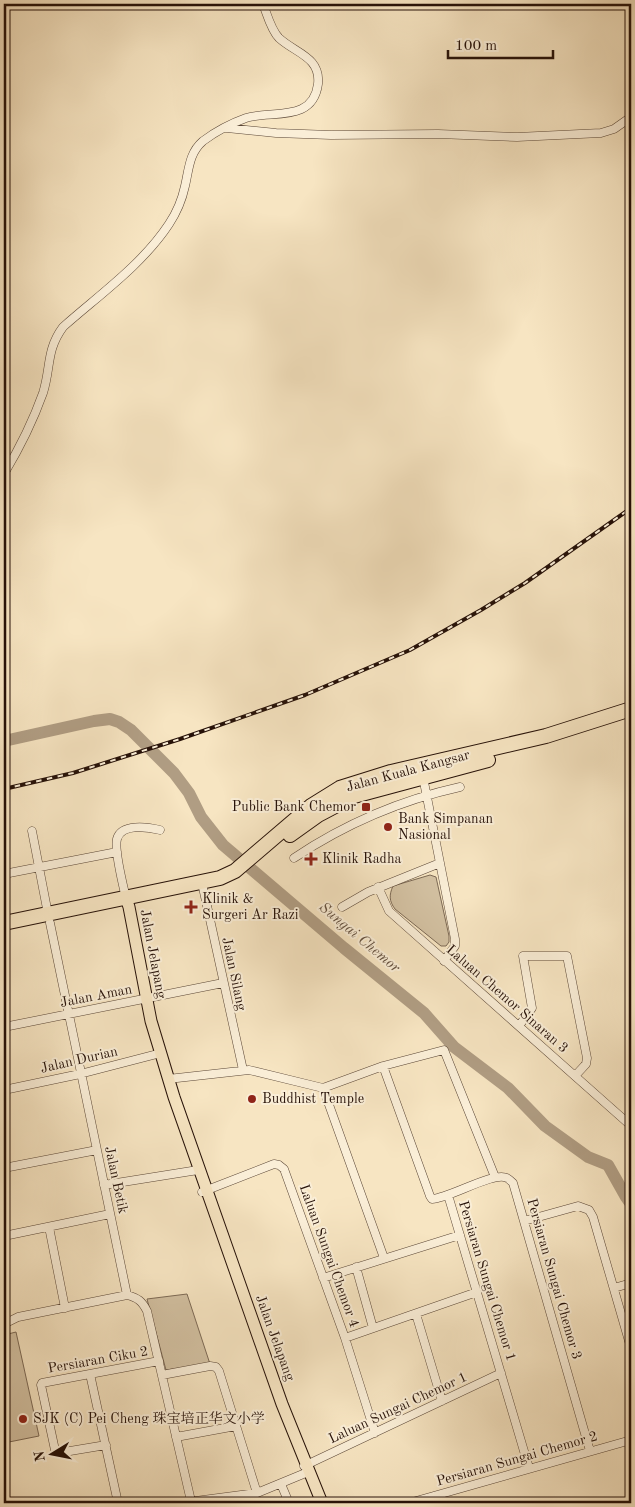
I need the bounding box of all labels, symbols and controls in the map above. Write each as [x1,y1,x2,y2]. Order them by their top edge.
scale bar [448,28,552,60]
text: 100 m [455,39,497,54]
street label: Jalan Kuala Kangsar [345,748,472,794]
place label: Public Bank Chemor [232,800,356,814]
marker: Public Bank Chemor [360,801,372,813]
place label: Bank Simpanan Nasional [398,812,494,842]
marker: Bank Simpanan Nasional [382,821,394,833]
marker: Klinik Radha [304,852,318,866]
place label: Klinik Radha [322,852,402,866]
place label: Klinik & Surgeri Ar Razi [202,892,299,922]
marker: Klinik & Surgeri Ar Razi [184,900,198,914]
water label: Sungai Chemor [316,900,403,976]
street label: Jalan Jelapang [137,908,169,1000]
street label: Jalan Silang [219,936,249,1013]
street label: Laluan Chemor Sinaran 3 [443,942,571,1056]
street label: Jalan Aman [59,982,134,1010]
street label: Jalan Durian [39,1044,120,1076]
place label: Buddhist Temple [262,1092,364,1106]
marker: Buddhist Temple [246,1093,258,1105]
street label: Jalan Betik [102,1145,130,1215]
street label: Laluan Sungai Chemor 4 [297,1183,361,1329]
street label: Persiaran Sungai Chemor 3 [524,1197,584,1361]
street label: Persiaran Sungai Chemor 1 [456,1199,518,1363]
street label: Jalan Jelapang [253,1293,297,1383]
street label: Persiaran Ciku 2 [47,1344,149,1376]
street label: Laluan Sungai Chemor 1 [327,1370,469,1446]
place label: SJK (C) Pei Cheng 珠宝培正华文小学 [33,1411,265,1426]
marker: SJK (C) Pei Cheng 珠宝培正华文小学 [17,1413,29,1425]
street label: Persiaran Sungai Chemor 2 [435,1429,599,1489]
north arrow [28,1430,78,1480]
text: N [32,1449,48,1463]

